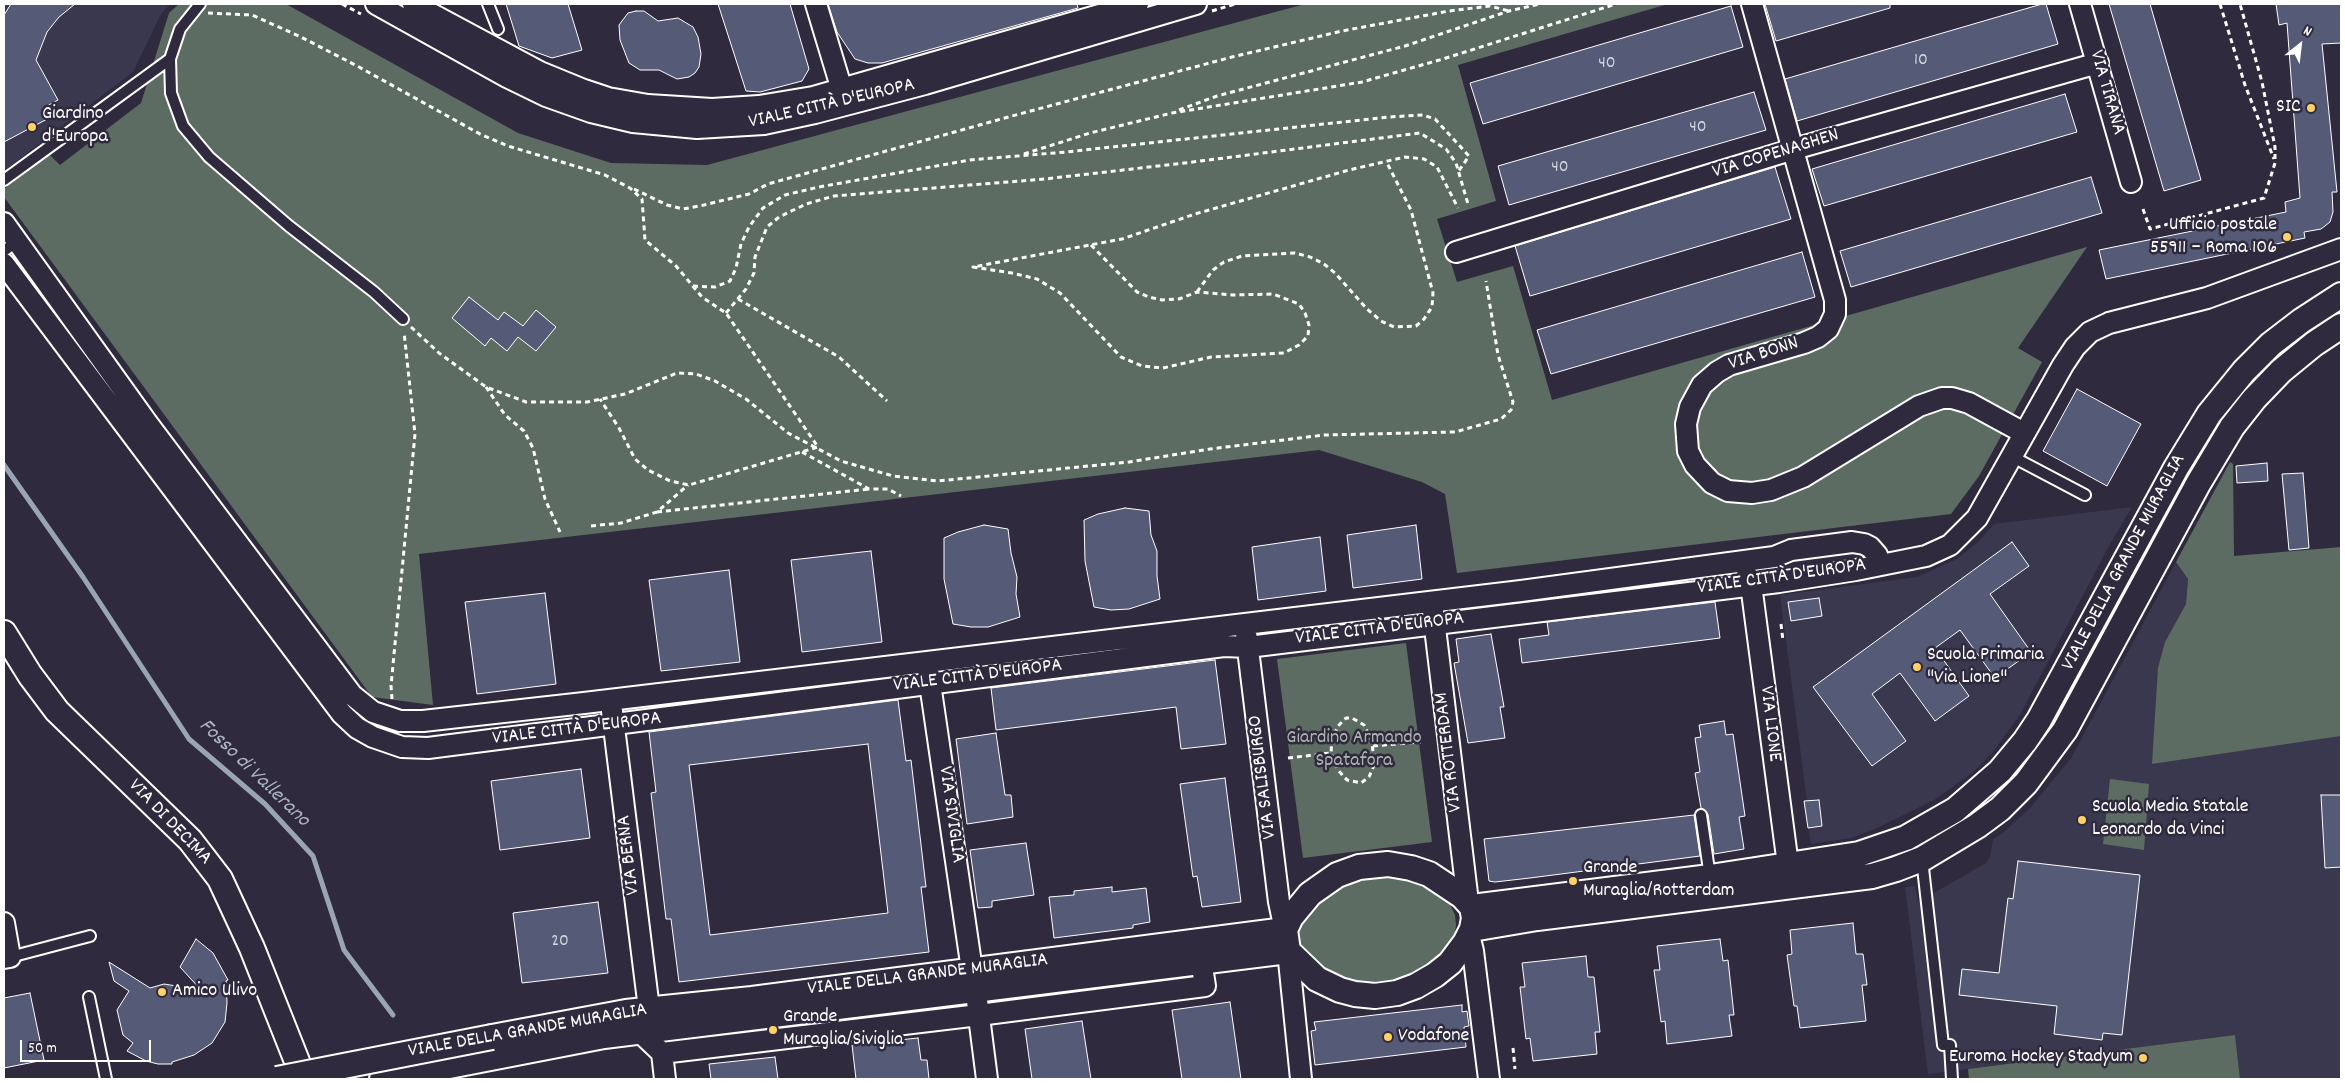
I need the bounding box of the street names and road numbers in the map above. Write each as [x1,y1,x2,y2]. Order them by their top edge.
street label: VIA TIRANA [2082,48,2130,138]
street label: VIALE CITTÀ D'EUROPA [747,74,917,136]
street label: VIA COPENAGHEN [1710,124,1842,186]
street label: VIA BONN [1726,332,1802,378]
street label: VIALE DELLA GRANDE MURAGLIA [2058,451,2192,675]
street label: VIALE CITTÀ D'EUROPA [1696,554,1868,602]
street label: VIALE CITTÀ D'EUROPA [1294,608,1466,652]
street label: VIALE CITTÀ D'EUROPA [892,655,1064,699]
street label: VIA LIONE [1752,685,1786,763]
street label: VIA ROTTERDAM [1431,691,1469,813]
street label: VIALE CITTÀ D'EUROPA [491,708,663,752]
street label: VIA SALISBURGO [1244,714,1284,840]
street label: VIA SIVIGLIA [931,765,969,865]
street label: VIA DI DECIMA [122,775,216,871]
street label: VIA BERNA [613,814,647,896]
street label: VIALE DELLA GRANDE MURAGLIA [806,949,1050,1003]
street label: VIALE DELLA GRANDE MURAGLIA [407,999,649,1065]

